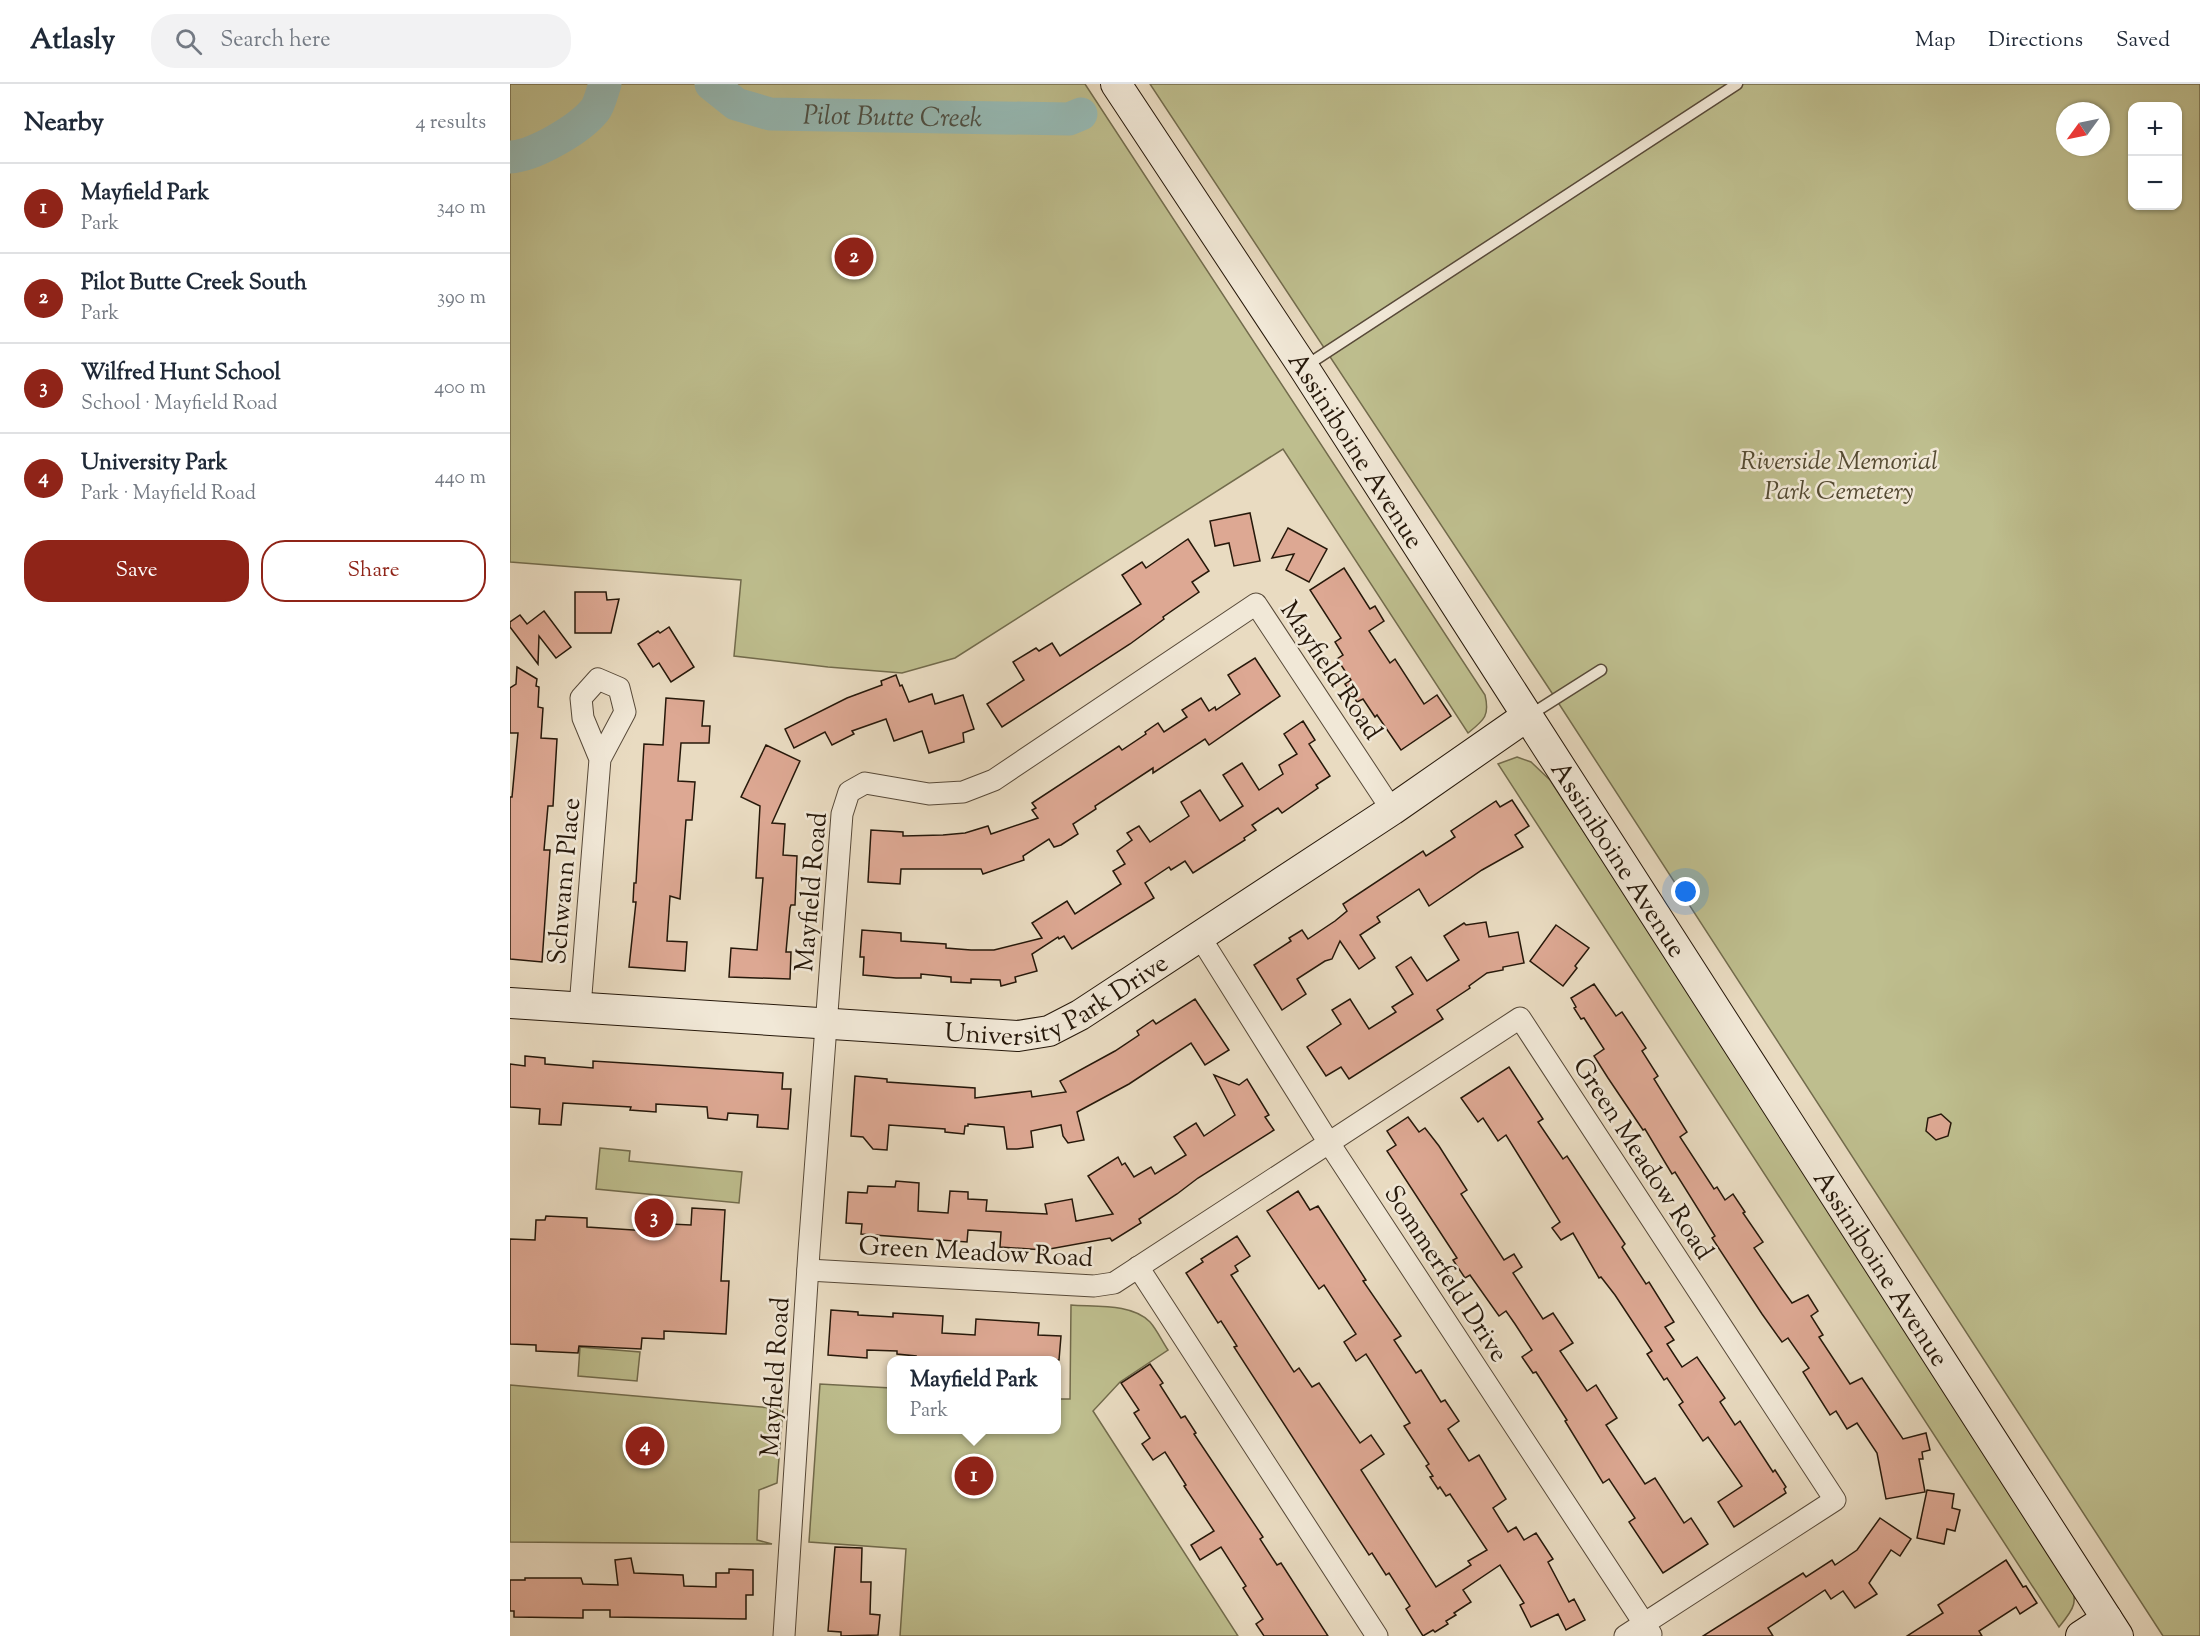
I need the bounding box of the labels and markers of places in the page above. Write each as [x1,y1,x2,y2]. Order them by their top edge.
pin: 2 [834,234,874,279]
pin: 3 [634,1196,674,1240]
pin: 4 [626,1424,664,1468]
pin: 1 [954,1454,994,1498]

